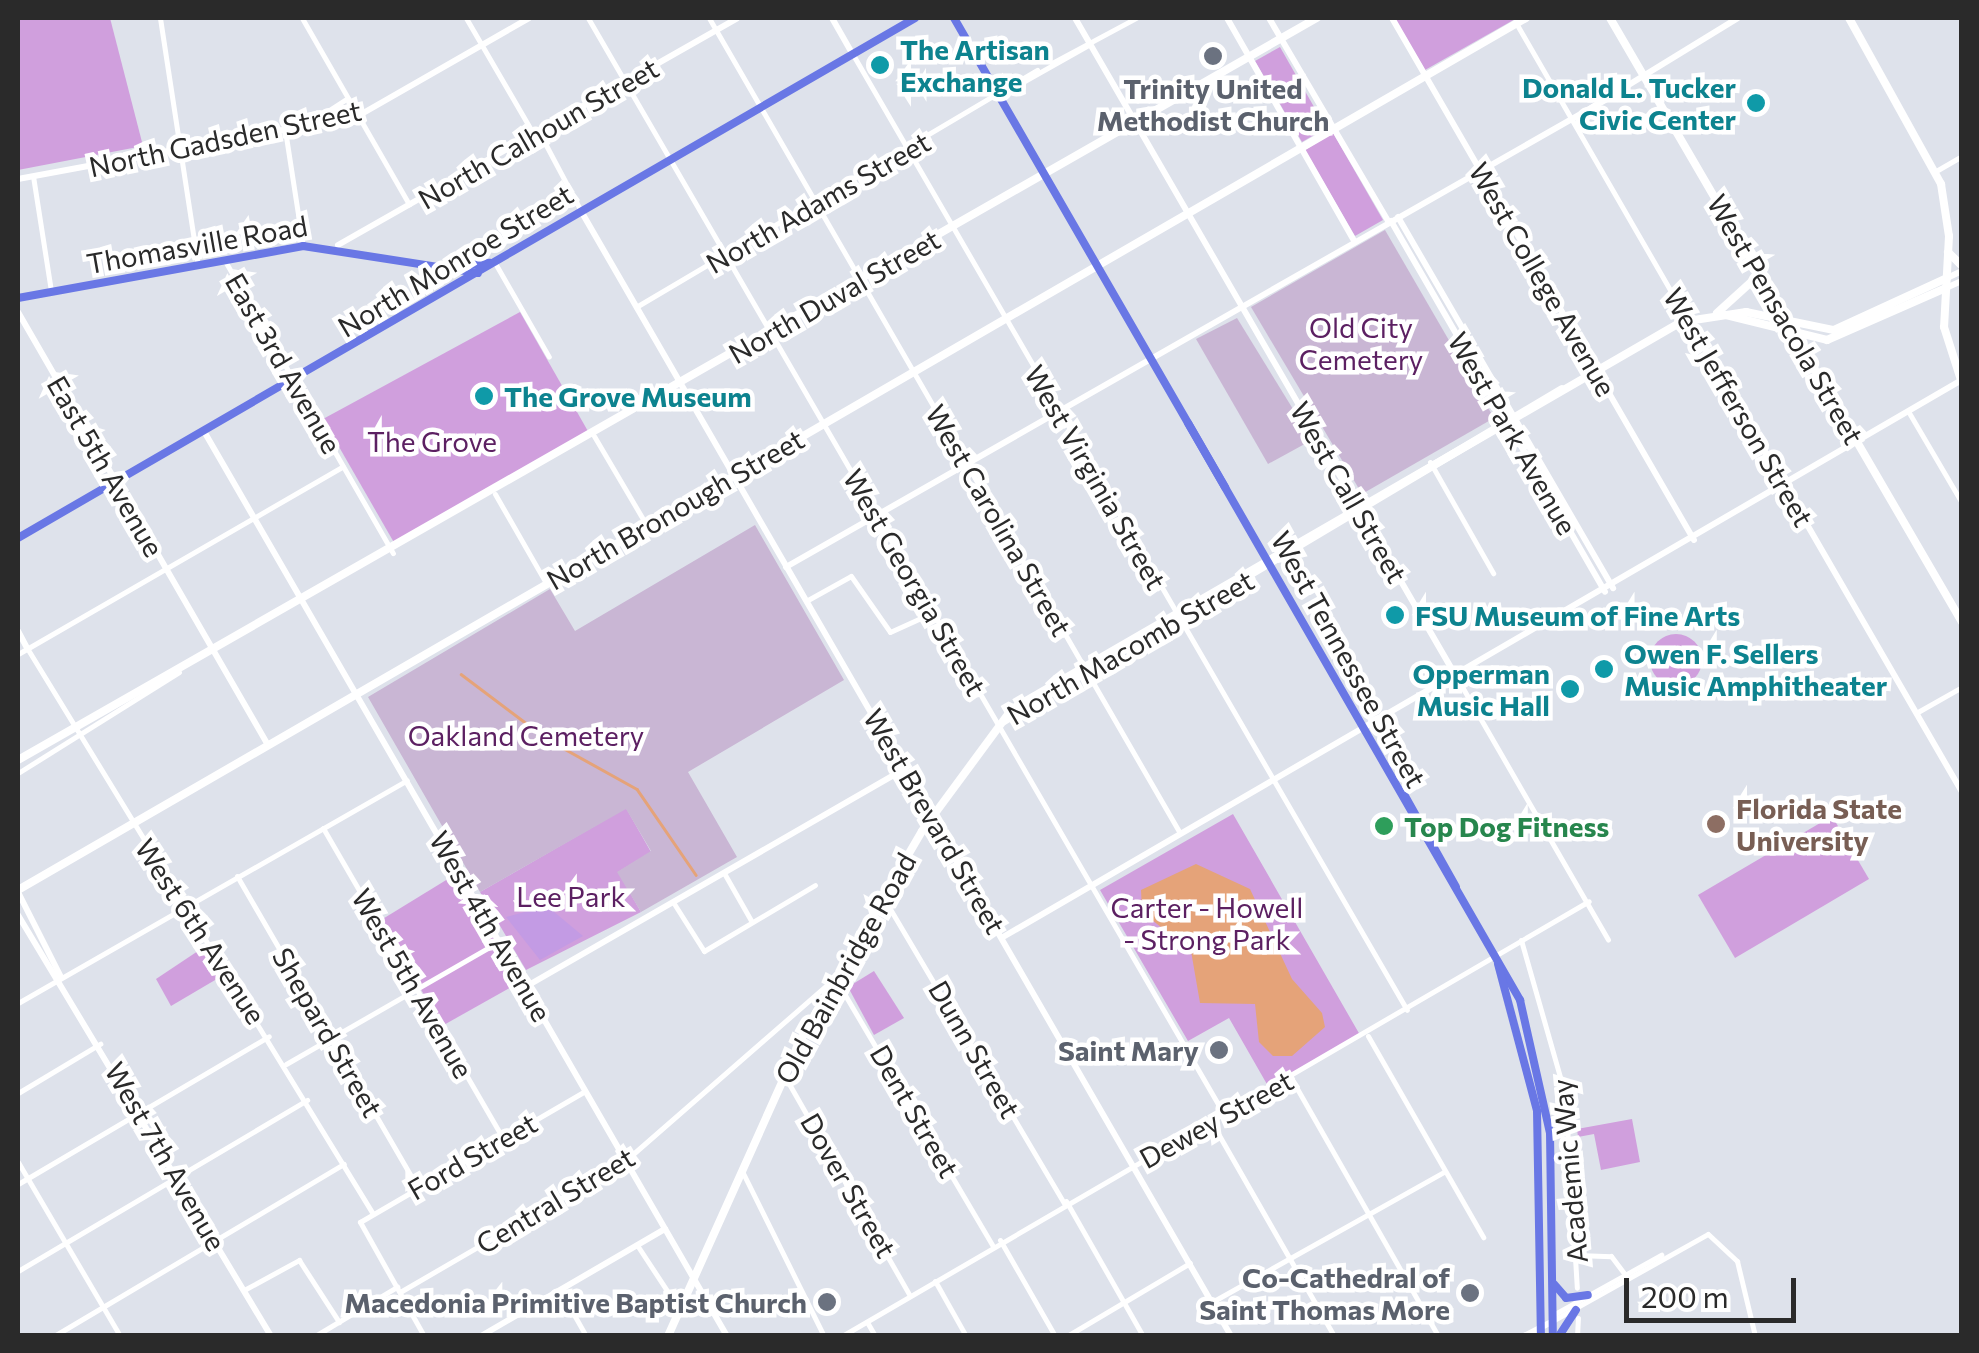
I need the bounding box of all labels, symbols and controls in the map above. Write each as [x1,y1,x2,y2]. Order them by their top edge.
place label: The Artisan Exchange [900,32,1050,98]
marker: Trinity United Methodist Church [1202,45,1224,67]
street label: North Calhoun Street [412,50,664,216]
marker: The Artisan Exchange [869,54,891,76]
place label: Donald L. Tucker Civic Center [1522,70,1736,136]
place label: Trinity United Methodist Church [1097,71,1329,137]
marker: Donald L. Tucker Civic Center [1745,92,1767,114]
street label: North Gadsden Street [86,93,364,183]
street label: North Adams Street [700,124,936,280]
street label: West College Avenue [1462,156,1624,402]
street label: North Monroe Street [331,177,579,343]
street label: West Pensacola Street [1701,188,1871,450]
street label: Thomasville Road [84,208,310,280]
street label: North Duval Street [722,222,946,370]
street label: East 3rd Avenue [219,267,349,459]
street label: West Jefferson Street [1657,282,1821,532]
park label: Old City Cemetery [1299,310,1423,376]
street label: West Park Avenue [1441,326,1585,540]
street label: West Virginia Street [1018,359,1174,595]
street label: East 5th Avenue [41,370,171,562]
place label: The Grove Museum [504,379,752,413]
marker: The Grove Museum [473,385,495,407]
street label: West Call Street [1284,396,1414,588]
street label: West Carolina Street [919,398,1079,642]
street label: North Bronough Street [540,422,810,596]
park label: The Grove [367,424,497,458]
street label: West Georgia Street [837,463,993,701]
street label: West Tennessee Street [1265,525,1433,793]
street label: North Macomb Street [1001,563,1259,731]
place label: FSU Museum of Fine Arts [1415,598,1740,632]
marker: FSU Museum of Fine Arts [1384,604,1406,626]
place label: Owen F. Sellers Music Amphitheater [1624,636,1887,702]
place label: Opperman Music Hall [1412,656,1550,722]
marker: Owen F. Sellers Music Amphitheater [1593,658,1615,680]
marker: Opperman Music Hall [1559,678,1581,700]
street label: West Brevard Street [857,703,1013,939]
park label: Oakland Cemetery [408,718,644,752]
place label: Florida State University [1736,791,1902,857]
place label: Top Dog Fitness [1404,809,1609,843]
marker: Florida State University [1705,813,1727,835]
marker: Top Dog Fitness [1373,815,1395,837]
street label: West 4th Avenue [423,825,559,1027]
street label: West 6th Avenue [129,832,273,1030]
street label: Old Bainbridge Road [768,847,922,1089]
park label: Lee Park [516,879,626,913]
street label: West 5th Avenue [345,882,481,1084]
park label: Carter - Howell - Strong Park [1111,890,1303,956]
street label: Shepard Street [266,941,390,1123]
street label: Dunn Street [922,974,1028,1124]
place label: Saint Mary [1058,1033,1199,1067]
street label: Dent Street [864,1039,966,1183]
marker: Saint Mary [1208,1039,1230,1061]
street label: West 7th Avenue [98,1056,234,1256]
street label: Dewey Street [1133,1063,1299,1175]
street label: Academic Way [1544,1077,1594,1265]
street label: Ford Street [401,1106,543,1206]
street label: Dover Street [794,1107,904,1263]
street label: Central Street [470,1140,640,1260]
scale bar [1629,1258,1802,1320]
place label: Co-Cathedral of Saint Thomas More [1199,1260,1450,1326]
text: 200 m [1641,1277,1729,1314]
marker: Co-Cathedral of Saint Thomas More [1459,1282,1481,1304]
place label: Macedonia Primitive Baptist Church [344,1285,807,1319]
marker: Macedonia Primitive Baptist Church [816,1291,838,1313]

